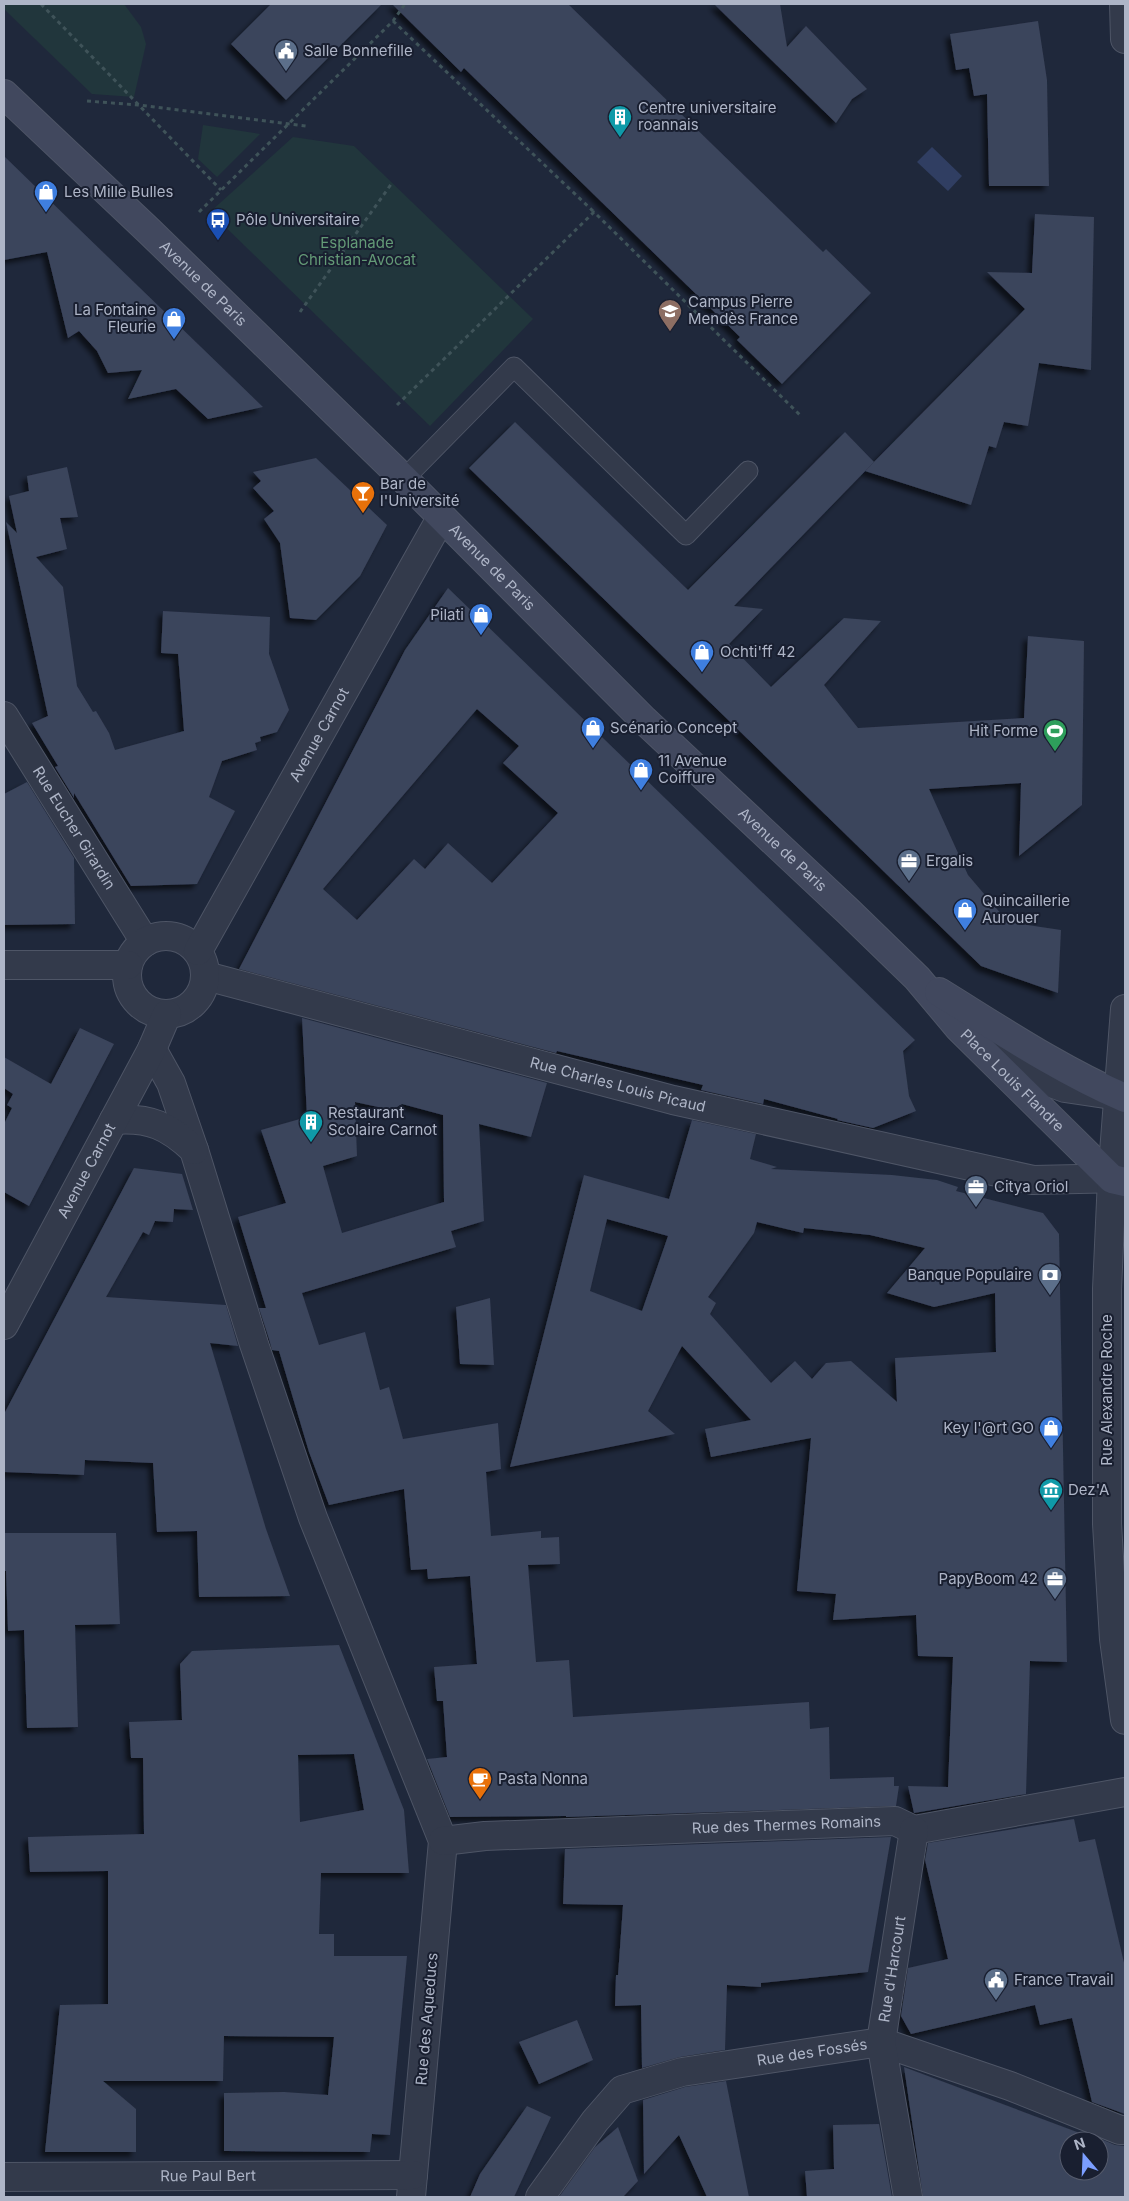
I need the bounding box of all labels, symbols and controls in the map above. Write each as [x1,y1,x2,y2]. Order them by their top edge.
public building icon: Salle Bonnefille [273,38,299,72]
place label: Salle Bonnefille [304,41,413,60]
place label: Centre universitaire roannais [638,98,776,134]
building icon: Centre universitaire roannais [607,104,633,138]
shop icon: Les Mille Bulles [33,179,59,213]
place label: Les Mille Bulles [64,182,173,201]
bus stop icon: Pôle Universitaire [205,207,231,241]
place label: Pôle Universitaire [236,210,360,229]
park label: Esplanade Christian-Avocat [298,233,416,269]
street label: Avenue de Paris [156,237,251,330]
place label: Campus Pierre Mendès France [688,292,798,328]
school or university icon: Campus Pierre Mendès France [657,298,683,332]
place label: La Fontaine Fleurie [74,300,156,336]
shop icon: La Fontaine Fleurie [161,306,187,340]
place label: Bar de l'Université [380,474,459,510]
bar icon: Bar de l'Université [350,480,376,514]
street label: Avenue de Paris [445,520,540,614]
shop icon: Pilati [468,602,494,636]
place label: Pilati [430,605,464,624]
shop icon: Ochti'ff 42 [689,639,715,673]
place label: Ochti'ff 42 [720,642,796,661]
street label: Avenue Carnot [285,684,353,785]
shop icon: Scénario Concept [580,715,606,749]
place label: Scénario Concept [610,718,737,737]
sports icon: Hit Forme [1042,718,1068,752]
place label: Hit Forme [969,721,1038,740]
place label: 11 Avenue Coiffure [658,751,727,787]
shop icon: 11 Avenue Coiffure [628,757,654,791]
street label: Rue Eucher Girardin [29,763,120,893]
street label: Avenue de Paris [734,803,831,895]
office icon: Ergalis [896,848,922,882]
place label: Ergalis [926,851,973,870]
place label: Quincaillerie Aurouer [982,891,1070,927]
shop icon: Quincaillerie Aurouer [952,897,978,931]
street label: Place Louis Flandre [957,1025,1069,1136]
street label: Rue Charles Louis Picaud [528,1052,708,1116]
place label: Restaurant Scolaire Carnot [328,1103,437,1139]
building icon: Restaurant Scolaire Carnot [298,1109,324,1143]
street label: Avenue Carnot [53,1120,119,1221]
office icon: Citya Oriol [963,1174,989,1208]
place label: Citya Oriol [994,1177,1068,1196]
bank icon: Banque Populaire [1037,1262,1063,1296]
place label: Banque Populaire [908,1265,1032,1284]
street label: Rue Alexandre Roche [1097,1314,1116,1466]
shop icon: Key l'@rt GO [1038,1415,1064,1449]
place label: Key l'@rt GO [943,1418,1034,1437]
museum icon: Dez'A [1038,1477,1064,1511]
place label: Dez'A [1068,1480,1109,1499]
office icon: PapyBoom 42 [1042,1566,1068,1600]
place label: PapyBoom 42 [939,1569,1038,1588]
cafe icon: Pasta Nonna [467,1766,493,1800]
place label: Pasta Nonna [498,1769,588,1788]
street label: Rue des Thermes Romains [692,1812,881,1837]
street label: Rue d'Harcourt [874,1915,909,2024]
street label: Rue des Aqueducs [411,1952,442,2086]
public building icon: France Travail [983,1967,1009,2001]
place label: France Travail [1014,1970,1114,1989]
street label: Rue des Fossés [755,2034,868,2070]
north arrow [1059,2131,1109,2181]
text: N [1072,2133,1087,2153]
street label: Rue Paul Bert [160,2166,256,2185]

